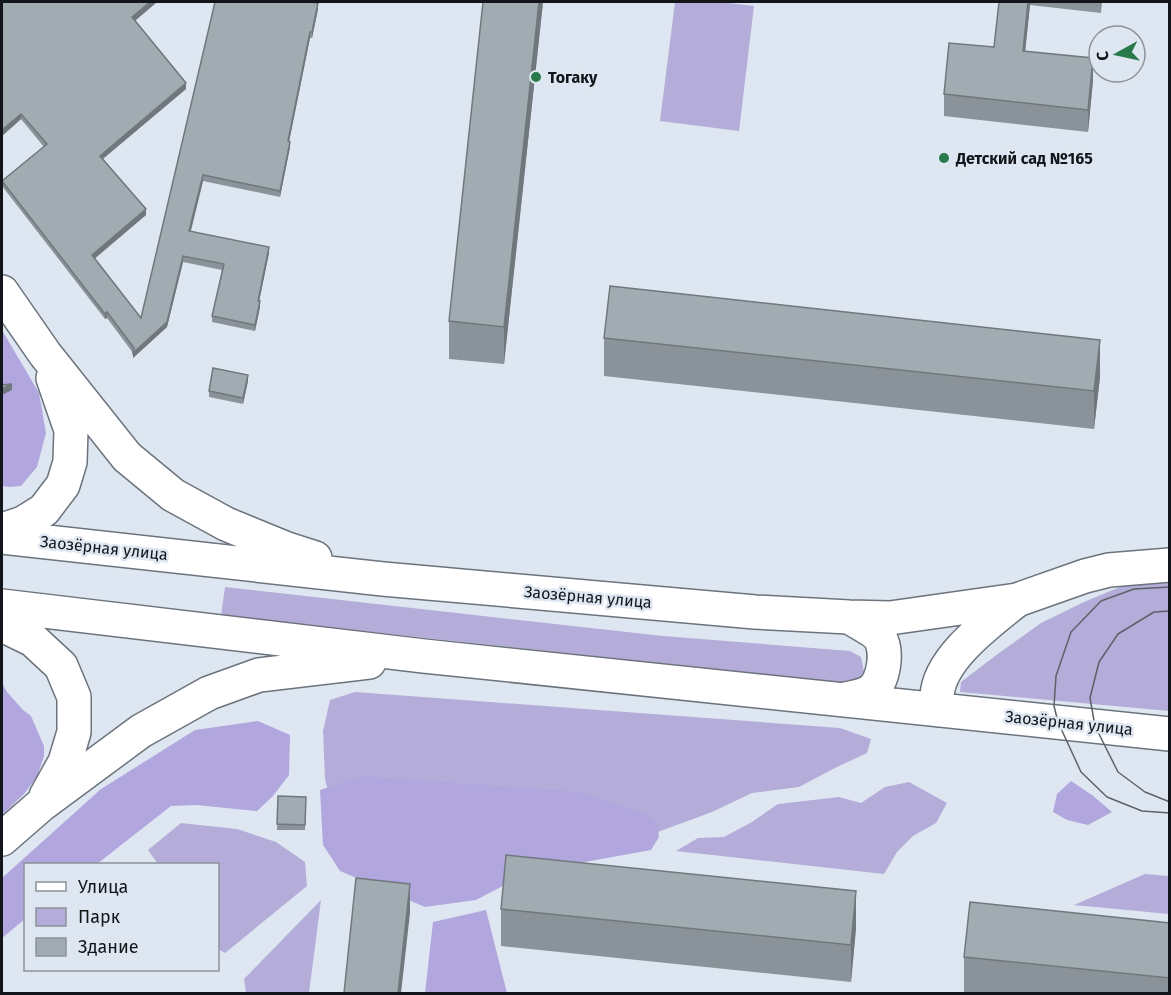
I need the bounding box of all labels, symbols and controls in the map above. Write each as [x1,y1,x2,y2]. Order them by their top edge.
north arrow [1087,24,1147,84]
text: С [1092,49,1113,62]
place label: Тогаку [548,68,598,87]
marker: Тогаку [529,70,543,84]
place label: Детский сад №165 [955,149,1093,168]
marker: Детский сад №165 [937,151,951,165]
street label: Заозёрная улица [39,532,169,564]
street label: Заозёрная улица [523,582,653,612]
street label: Заозёрная улица [1004,707,1134,739]
legend [24,863,219,971]
text: Улица [78,876,128,898]
text: Парк [78,906,121,928]
text: Здание [78,936,139,958]

